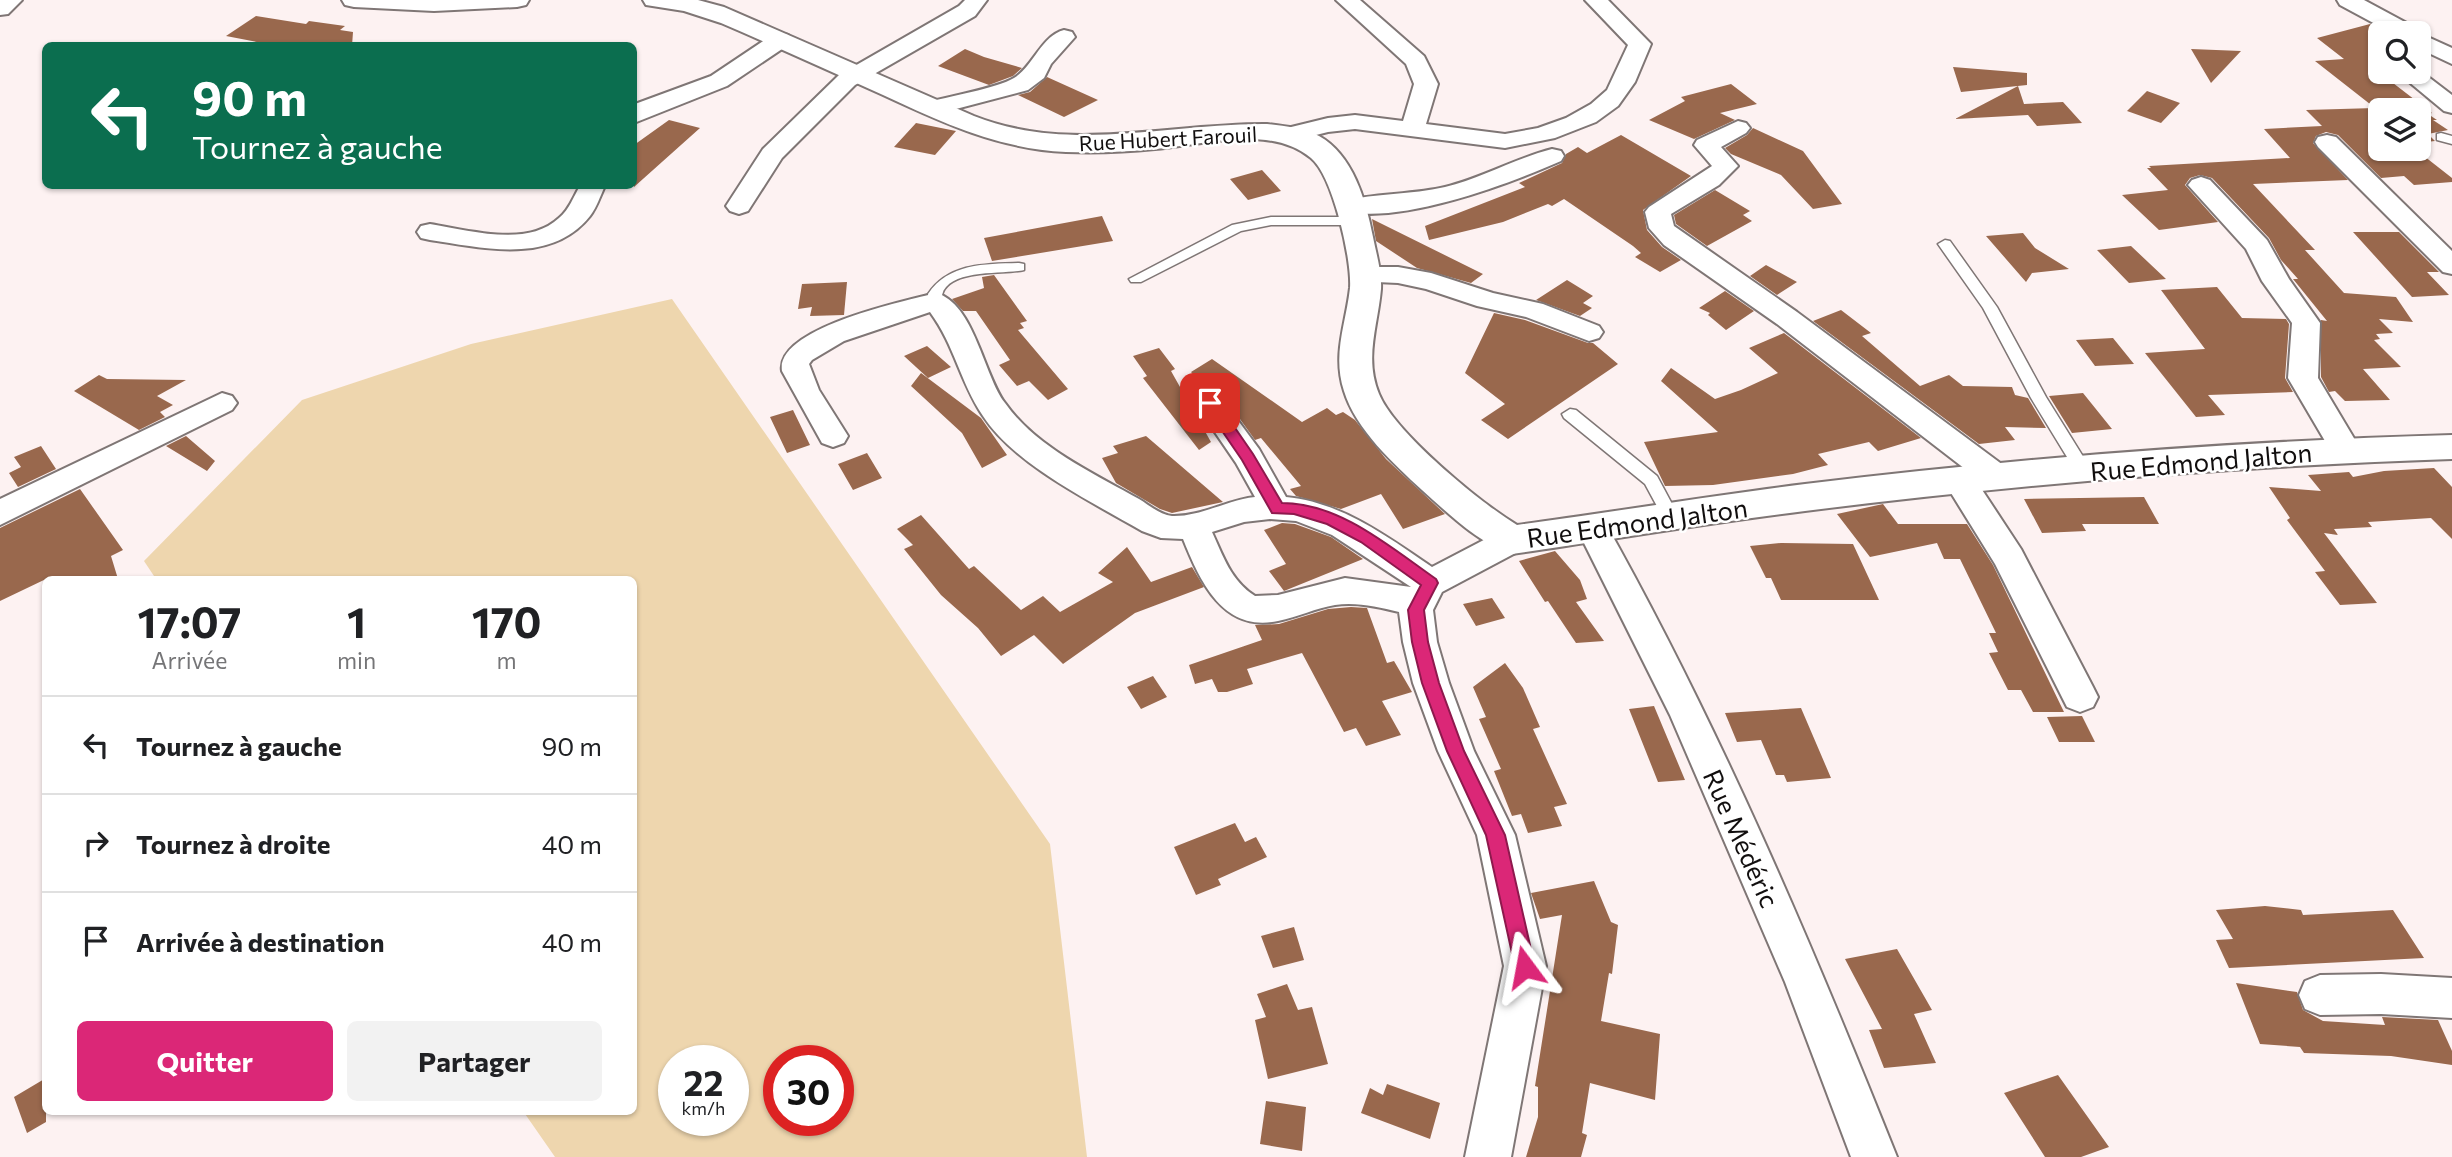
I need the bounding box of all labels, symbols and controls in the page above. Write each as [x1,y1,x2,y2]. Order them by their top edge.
map controls [2368,21,2431,161]
button: search [2368,21,2431,84]
text: 90 m [192,66,307,126]
icon: left [77,70,168,161]
button: layers [2368,98,2431,161]
street label: Rue Hubert Farouil [1078,121,1258,155]
text: Tournez à gauche [192,126,443,166]
pin [1180,373,1240,433]
icon: arrive [1191,384,1229,422]
street label: Rue Edmond Jalton [2089,436,2313,486]
street label: Rue Edmond Jalton [1525,491,1749,553]
text: 17:07 [138,595,241,647]
text: 1 [347,595,366,647]
text: 170 [472,595,541,647]
text: Arrivée [152,646,227,674]
text: min [337,646,376,674]
text: m [496,646,517,674]
icon: left [77,726,115,764]
text: Tournez à gauche [136,730,342,761]
text: 90 m [542,730,602,761]
street label: Rue Médéric [1698,764,1786,912]
icon: right [77,824,115,862]
text: Tournez à droite [136,828,331,859]
text: 40 m [542,828,602,859]
icon: arrive [77,922,115,960]
text: Arrivée à destination [136,926,384,957]
text: 40 m [542,926,602,957]
position arrow [1488,930,1562,1004]
button: Quitter [77,1021,333,1101]
button: Partager [347,1021,602,1101]
speed limit sign: 30 [763,1045,854,1136]
text: 22 [684,1060,723,1103]
text: km/h [682,1097,725,1119]

